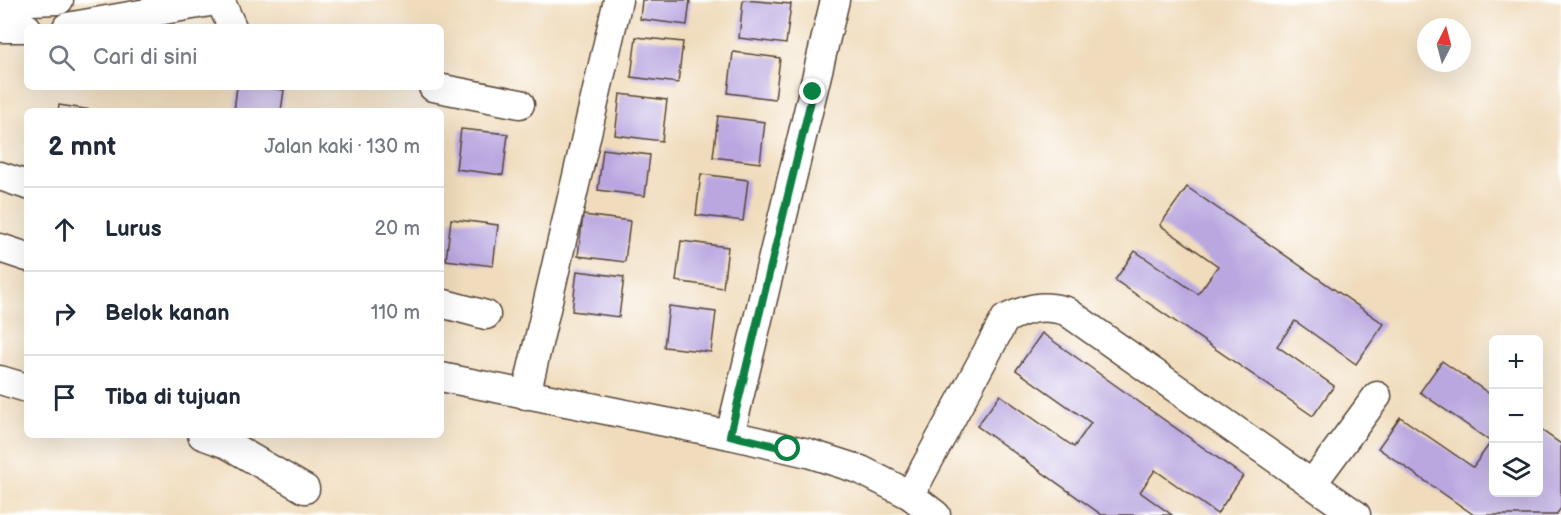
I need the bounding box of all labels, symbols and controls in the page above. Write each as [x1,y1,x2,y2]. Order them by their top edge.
north arrow [1417,18,1471,72]
search box [24,24,444,90]
icon: search [45,41,78,74]
text: Cari di sini [93,44,197,71]
route end [799,78,825,104]
text: 2 mnt [48,132,116,163]
text: Jalan kaki · 130 m [264,135,420,159]
icon: ahead [48,213,81,246]
text: Lurus [105,216,161,243]
text: 20 m [375,217,420,241]
icon: right [48,297,81,330]
text: Belok kanan [105,300,230,327]
text: 110 m [371,301,420,325]
map controls [1489,335,1543,497]
button: + [1489,335,1543,389]
icon: arrive [48,381,81,414]
text: Tiba di tujuan [105,384,241,411]
button: − [1489,389,1543,443]
route start [774,435,800,461]
button: layers [1489,443,1543,497]

